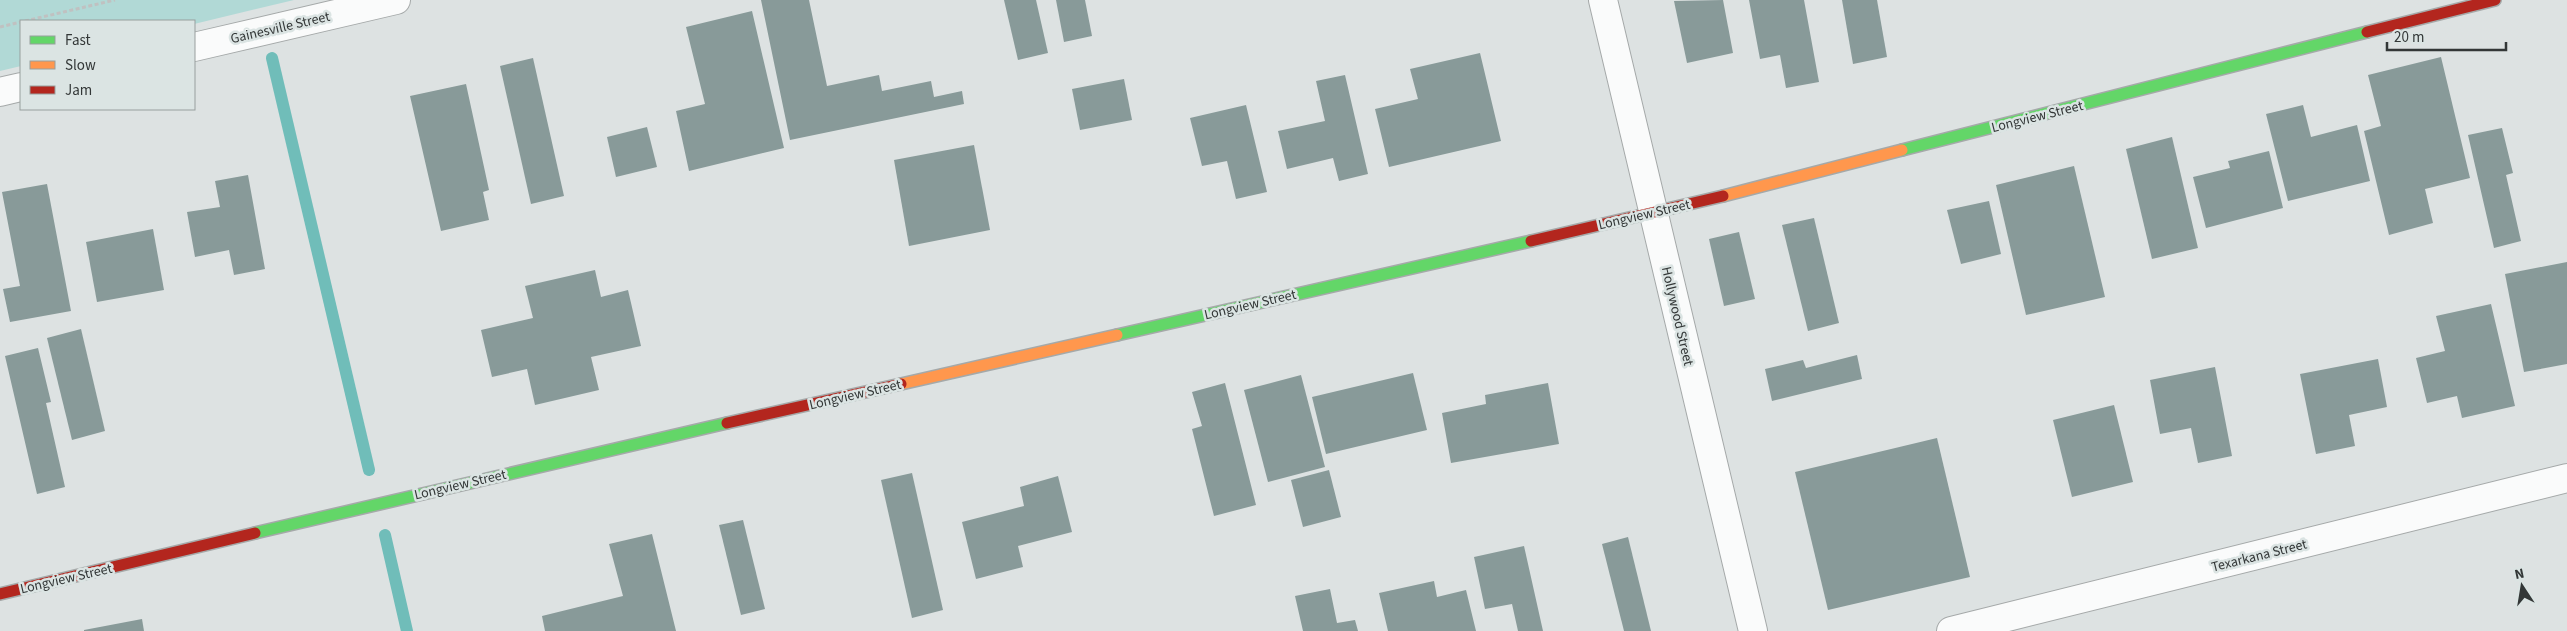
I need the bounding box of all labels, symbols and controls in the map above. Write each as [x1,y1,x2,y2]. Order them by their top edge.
street label: Gainesville Street [229,7,332,49]
legend [20,20,195,110]
scale bar [2387,20,2506,52]
text: 20 m [2394,27,2424,48]
text: Fast [65,30,91,51]
text: Slow [65,55,96,76]
text: Jam [65,80,92,101]
street label: Longview Street [1989,96,2085,138]
street label: Longview Street [1596,195,1692,235]
street label: Hollywood Street [1656,265,1698,368]
street label: Longview Street [1202,285,1298,325]
street label: Longview Street [807,375,903,415]
street label: Longview Street [412,465,508,505]
street label: Texarkana Street [2209,534,2309,578]
street label: Longview Street [18,559,114,599]
north arrow [2497,561,2547,611]
text: N [2513,564,2526,585]

